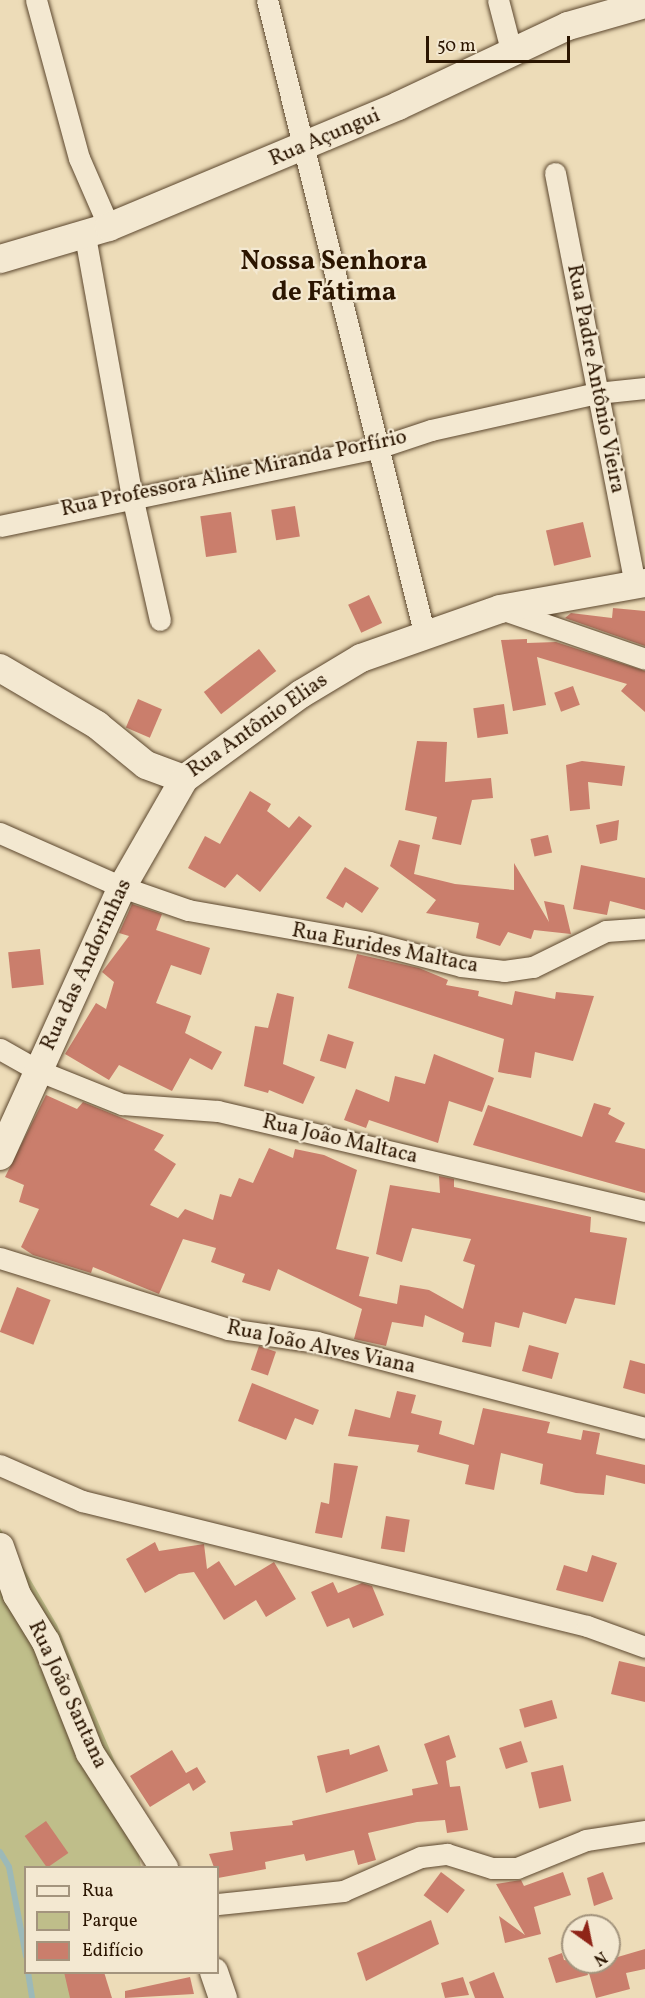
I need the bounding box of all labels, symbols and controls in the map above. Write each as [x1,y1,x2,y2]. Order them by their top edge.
scale bar [429,24,573,62]
text: 50 m [437,34,476,59]
street label: Rua Açungui [266,103,384,173]
district label: Nossa Senhora de Fátima [241,246,427,309]
street label: Rua Padre Antônio Vieira [560,262,630,496]
street label: Rua Professora Aline Miranda Porfírio [59,425,409,523]
street label: Rua Antônio Elias [183,668,333,784]
street label: Rua das Andorinhas [36,875,138,1055]
street label: Rua Eurides Maltaca [290,919,480,979]
street label: Rua João Maltaca [260,1110,420,1170]
street label: Rua João Alves Viana [224,1316,418,1380]
street label: Rua João Santana [22,1617,112,1773]
legend [24,1866,219,1974]
text: Rua [82,1879,113,1904]
text: Parque [82,1909,137,1934]
north arrow [561,1914,621,1974]
text: Edifício [82,1939,143,1964]
text: N [589,1945,611,1970]

